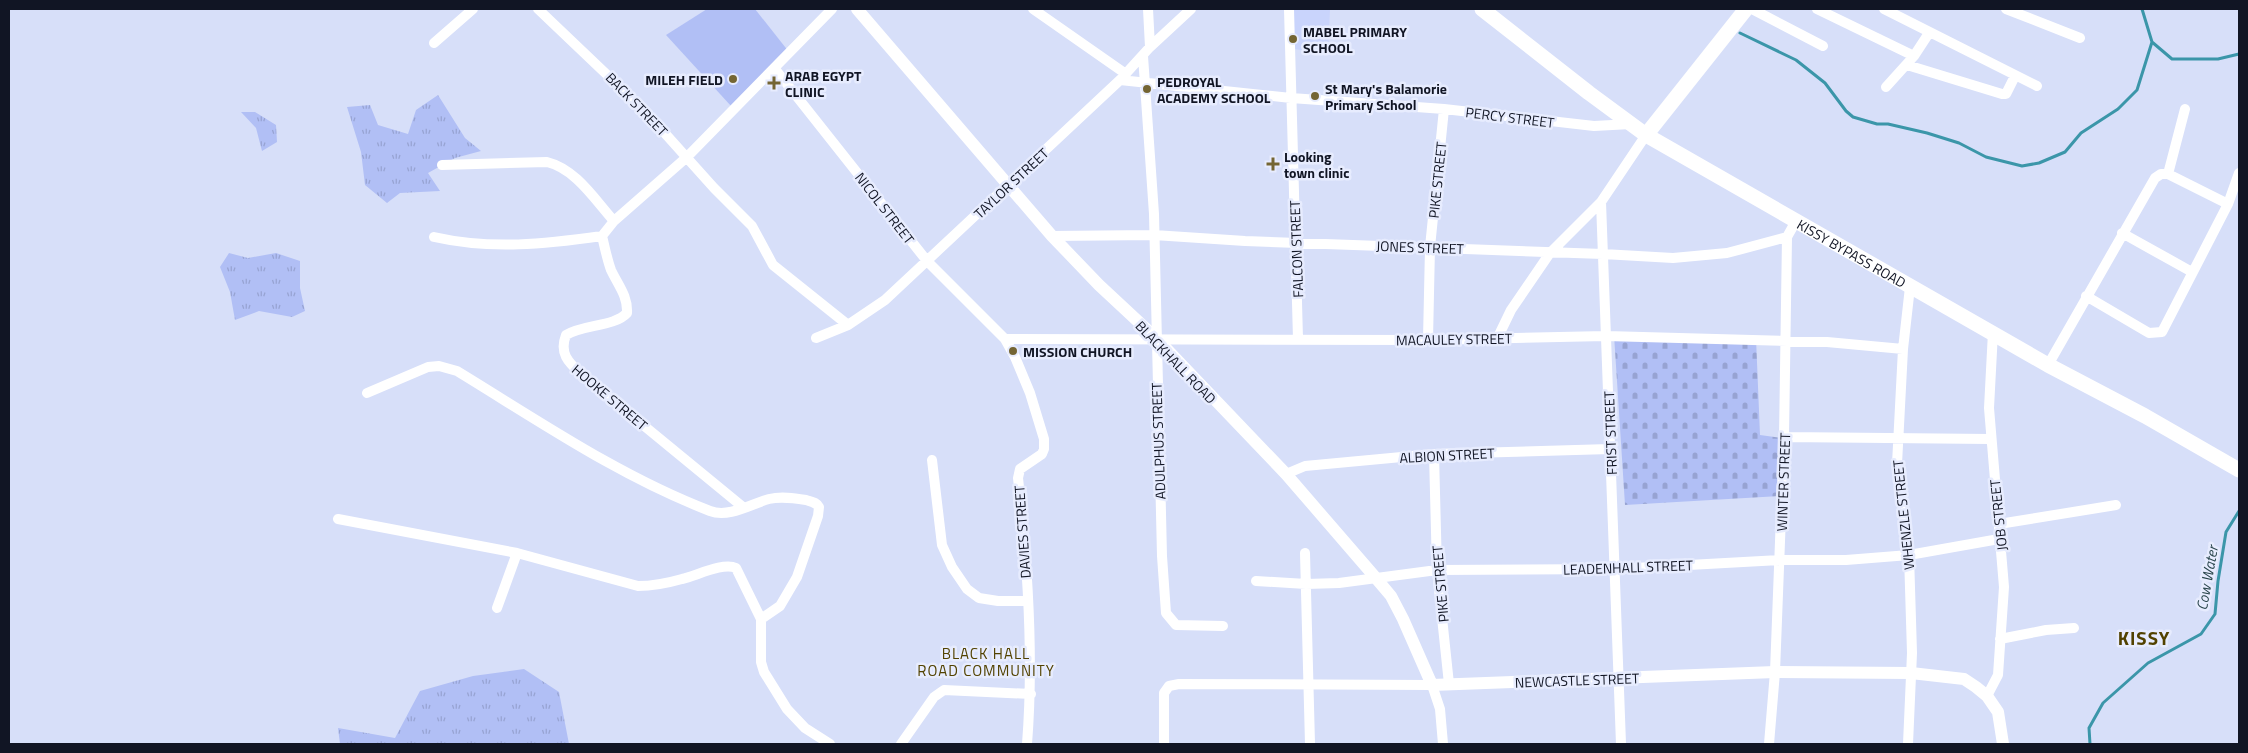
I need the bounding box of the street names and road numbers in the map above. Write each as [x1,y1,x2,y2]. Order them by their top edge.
street label: BACK STREET [601,67,673,141]
street label: PERCY STREET [1464,101,1556,133]
street label: PIKE STREET [1423,140,1452,219]
street label: TAYLOR STREET [969,142,1054,223]
street label: NICOL STREET [850,168,920,249]
street label: FALCON STREET [1284,199,1308,298]
street label: KISSY BYPASS ROAD [1794,213,1910,292]
street label: JONES STREET [1376,235,1465,259]
street label: BLACKHALL ROAD [1131,316,1221,408]
street label: MACAULEY STREET [1396,327,1513,351]
street label: HOOKE STREET [568,359,653,435]
street label: ADULPHUS STREET [1145,382,1171,500]
street label: FRIST STREET [1598,390,1622,475]
street label: WINTER STREET [1771,432,1795,532]
street label: ALBION STREET [1399,442,1496,468]
street label: WHENZLE STREET [1887,458,1919,571]
street label: JOB STREET [1984,478,2012,552]
street label: DAVIES STREET [1008,484,1036,579]
street label: PIKE STREET [1426,544,1454,623]
street label: LEADENHALL STREET [1563,554,1694,580]
street label: NEWCASTLE STREET [1514,667,1640,693]

